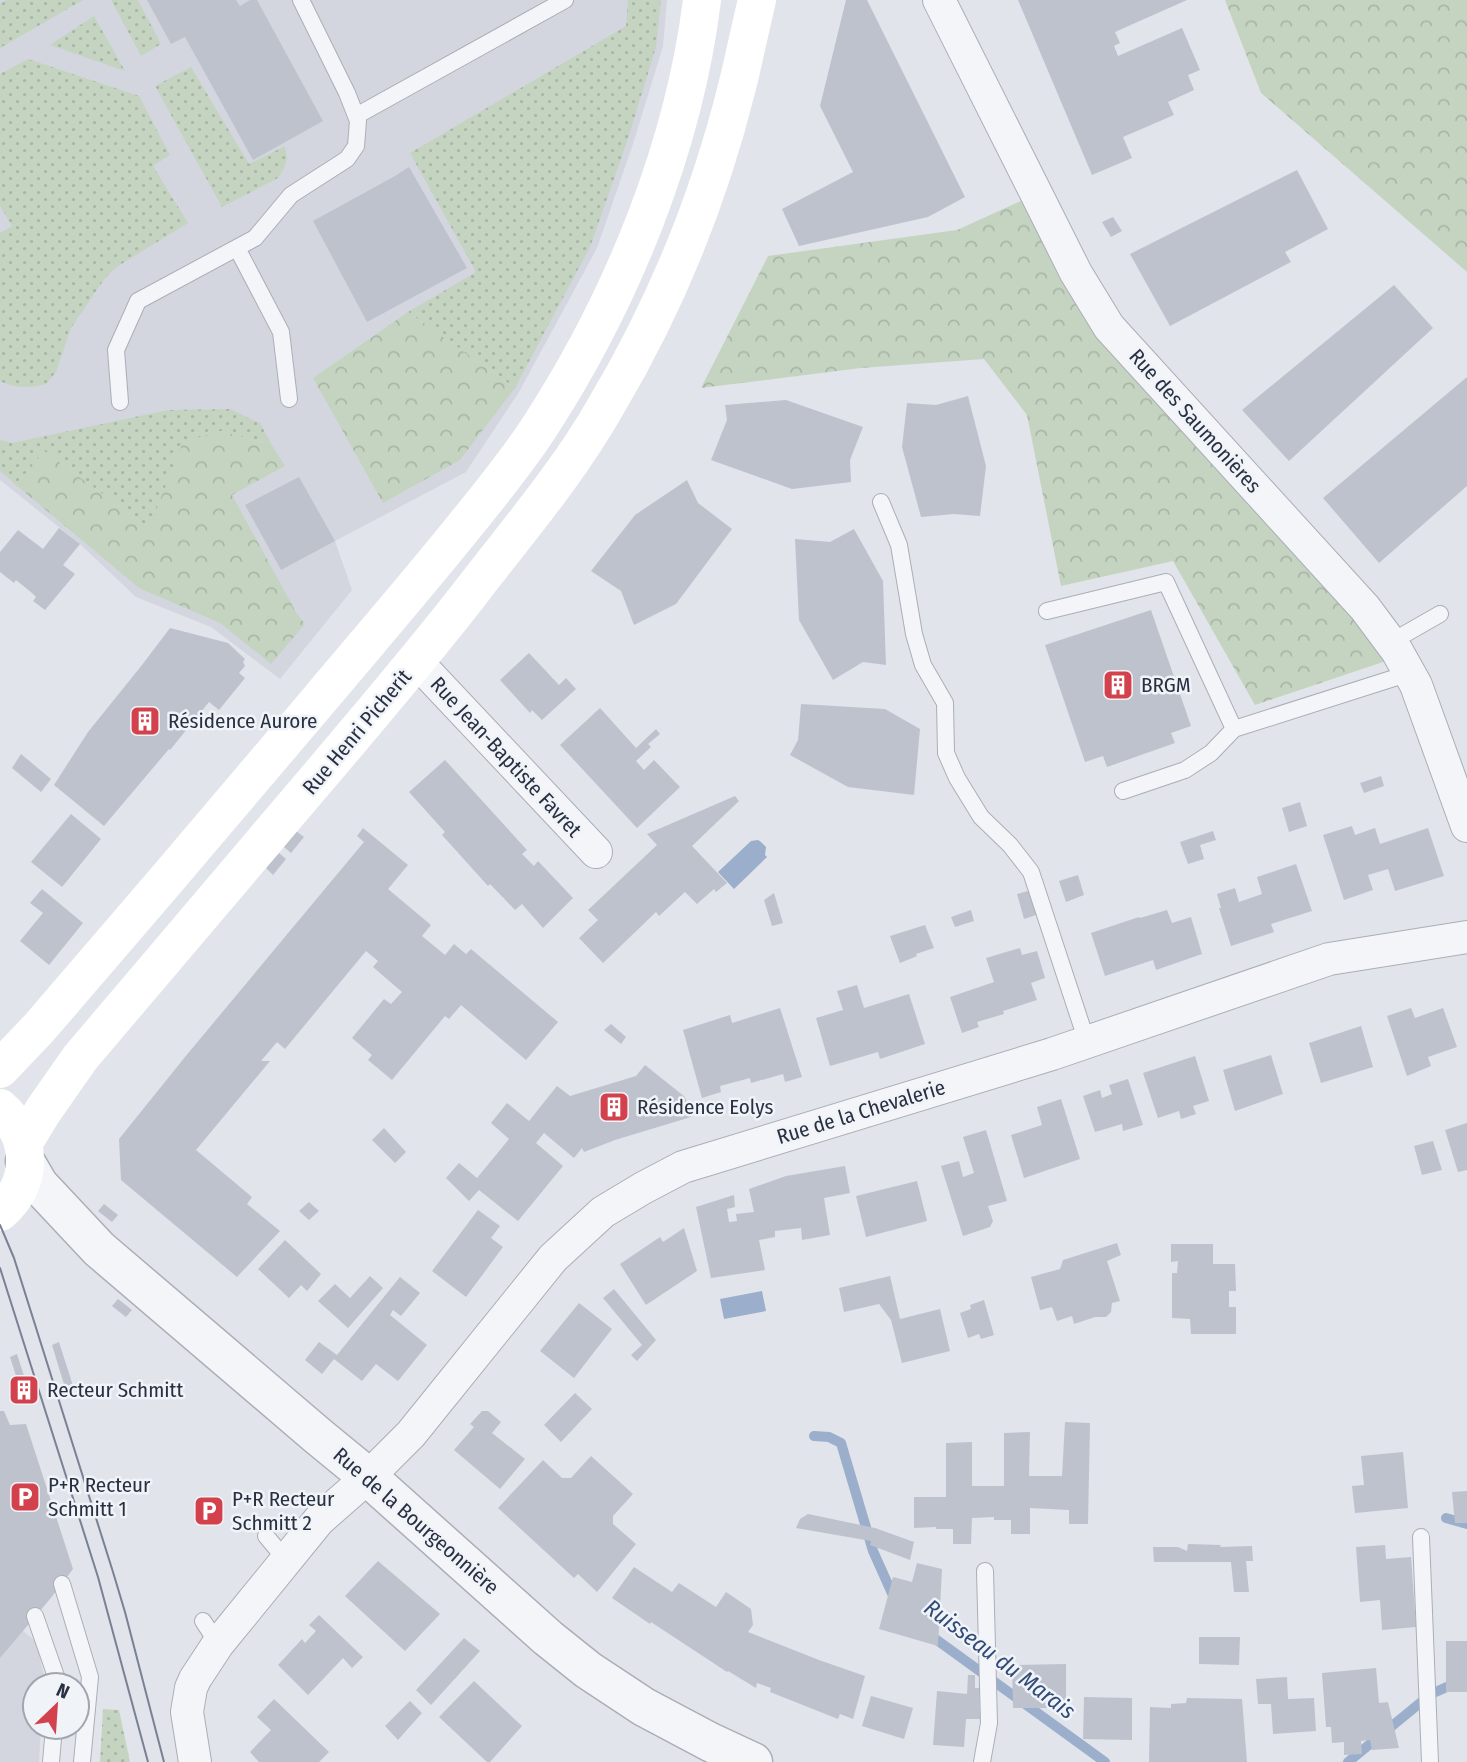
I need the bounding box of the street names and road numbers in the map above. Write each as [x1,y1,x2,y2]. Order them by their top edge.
street label: Rue des Saumonières [1123,344,1267,498]
street label: Rue Henri Picherit [297,664,417,800]
street label: Rue Jean-Baptiste Favret [425,671,587,843]
street label: Rue de la Chevalerie [774,1074,948,1150]
street label: Rue de la Bourgeonnière [328,1442,504,1600]

